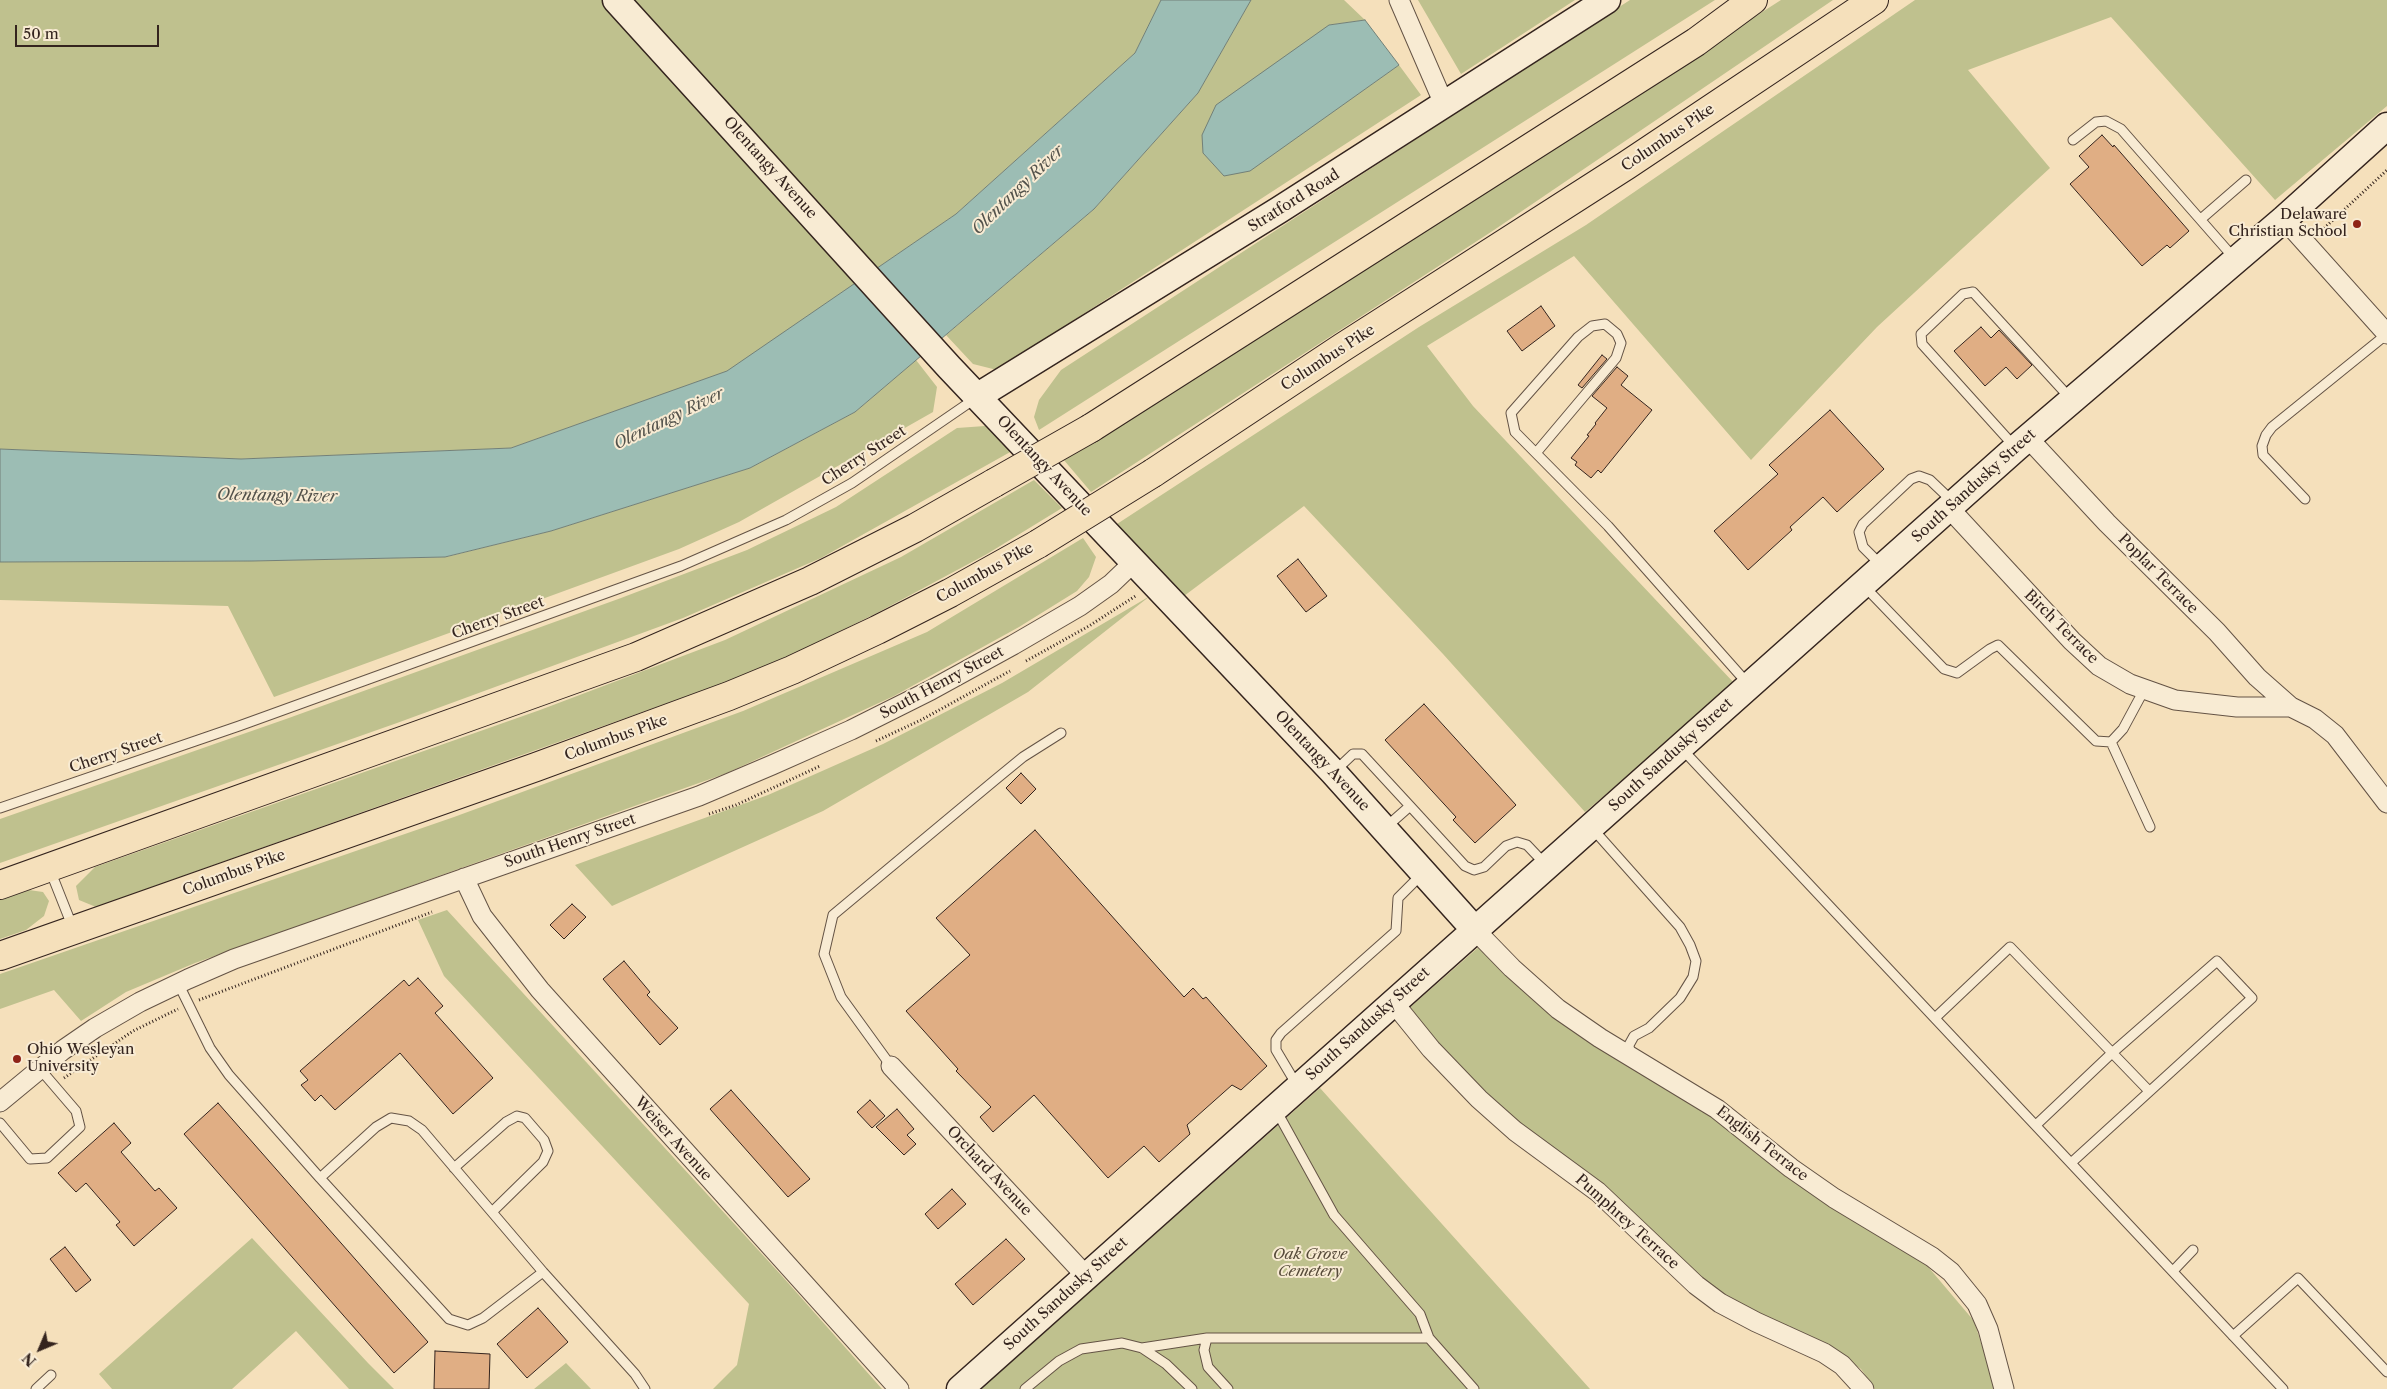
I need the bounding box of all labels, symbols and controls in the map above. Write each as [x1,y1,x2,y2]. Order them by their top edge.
scale bar [18,15,161,47]
text: 50 m [23,24,59,43]
street label: Columbus Pike [1618,100,1718,176]
street label: Olentangy Avenue [720,113,820,223]
water label: Olentangy River [968,141,1068,239]
street label: Stratford Road [1245,166,1343,236]
place label: Delaware Christian School [2228,206,2347,241]
marker: Delaware Christian School [2351,218,2363,230]
street label: Columbus Pike [1278,321,1378,395]
water label: Olentangy River [611,384,727,454]
street label: Olentangy Avenue [993,412,1095,520]
street label: Cherry Street [818,422,910,490]
street label: South Sandusky Street [1908,426,2040,546]
water label: Olentangy River [217,485,337,507]
street label: Poplar Terrace [2114,530,2202,618]
street label: Columbus Pike [933,539,1037,607]
street label: Birch Terrace [2020,586,2102,668]
street label: Cherry Street [449,593,547,643]
street label: South Henry Street [877,643,1007,723]
street label: South Sandusky Street [1605,695,1737,815]
street label: Olentangy Avenue [1271,707,1373,815]
street label: Columbus Pike [562,711,670,765]
street label: Cherry Street [67,729,165,777]
street label: South Henry Street [502,810,638,872]
street label: Columbus Pike [180,846,288,900]
street label: South Sandusky Street [1302,964,1434,1084]
place label: Ohio Wesleyan University [27,1041,134,1076]
marker: Ohio Wesleyan University [11,1053,23,1065]
street label: Weiser Avenue [631,1093,715,1185]
street label: English Terrace [1713,1103,1811,1185]
street label: Orchard Avenue [943,1122,1035,1220]
street label: Pumphrey Terrace [1571,1171,1683,1273]
street label: South Sandusky Street [1000,1234,1132,1354]
park label: Oak Grove Cemetery [1273,1246,1347,1281]
north arrow [15,1324,65,1374]
text: N [19,1349,40,1370]

